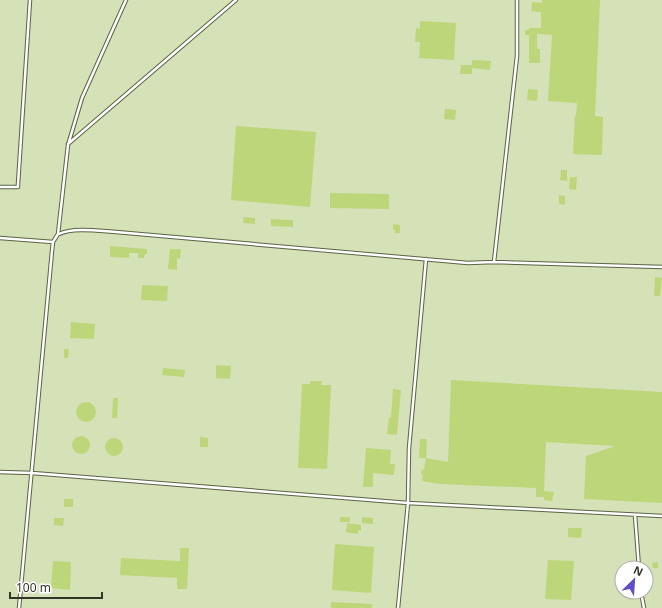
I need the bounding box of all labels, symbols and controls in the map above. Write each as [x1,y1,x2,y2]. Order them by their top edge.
north arrow [614,560,654,600]
text: N [631,562,646,579]
scale bar [10,574,102,600]
text: 100 m [16,579,51,596]

